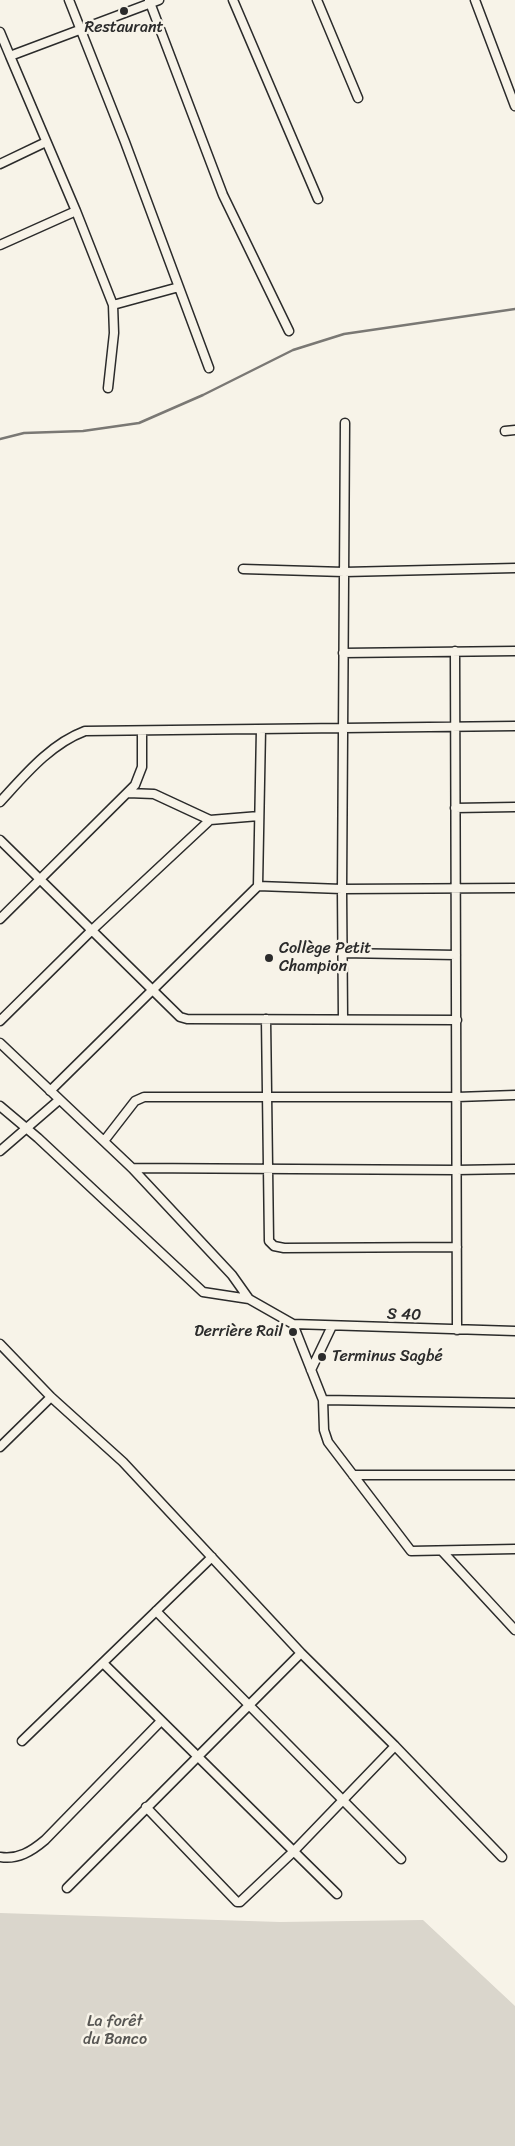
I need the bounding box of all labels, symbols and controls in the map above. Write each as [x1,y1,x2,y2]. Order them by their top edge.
marker: Restaurant [118,5,130,17]
place label: Restaurant [84,18,164,38]
place label: Collège Petit Champion [279,939,371,977]
marker: Collège Petit Champion [263,952,275,964]
street label: S 40 [387,1305,421,1325]
place label: Derrière Rail [194,1322,283,1342]
marker: Derrière Rail [287,1326,299,1338]
place label: Terminus Sagbé [332,1347,443,1367]
marker: Terminus Sagbé [316,1351,328,1363]
park label: La forêt du Banco [83,2012,147,2050]

